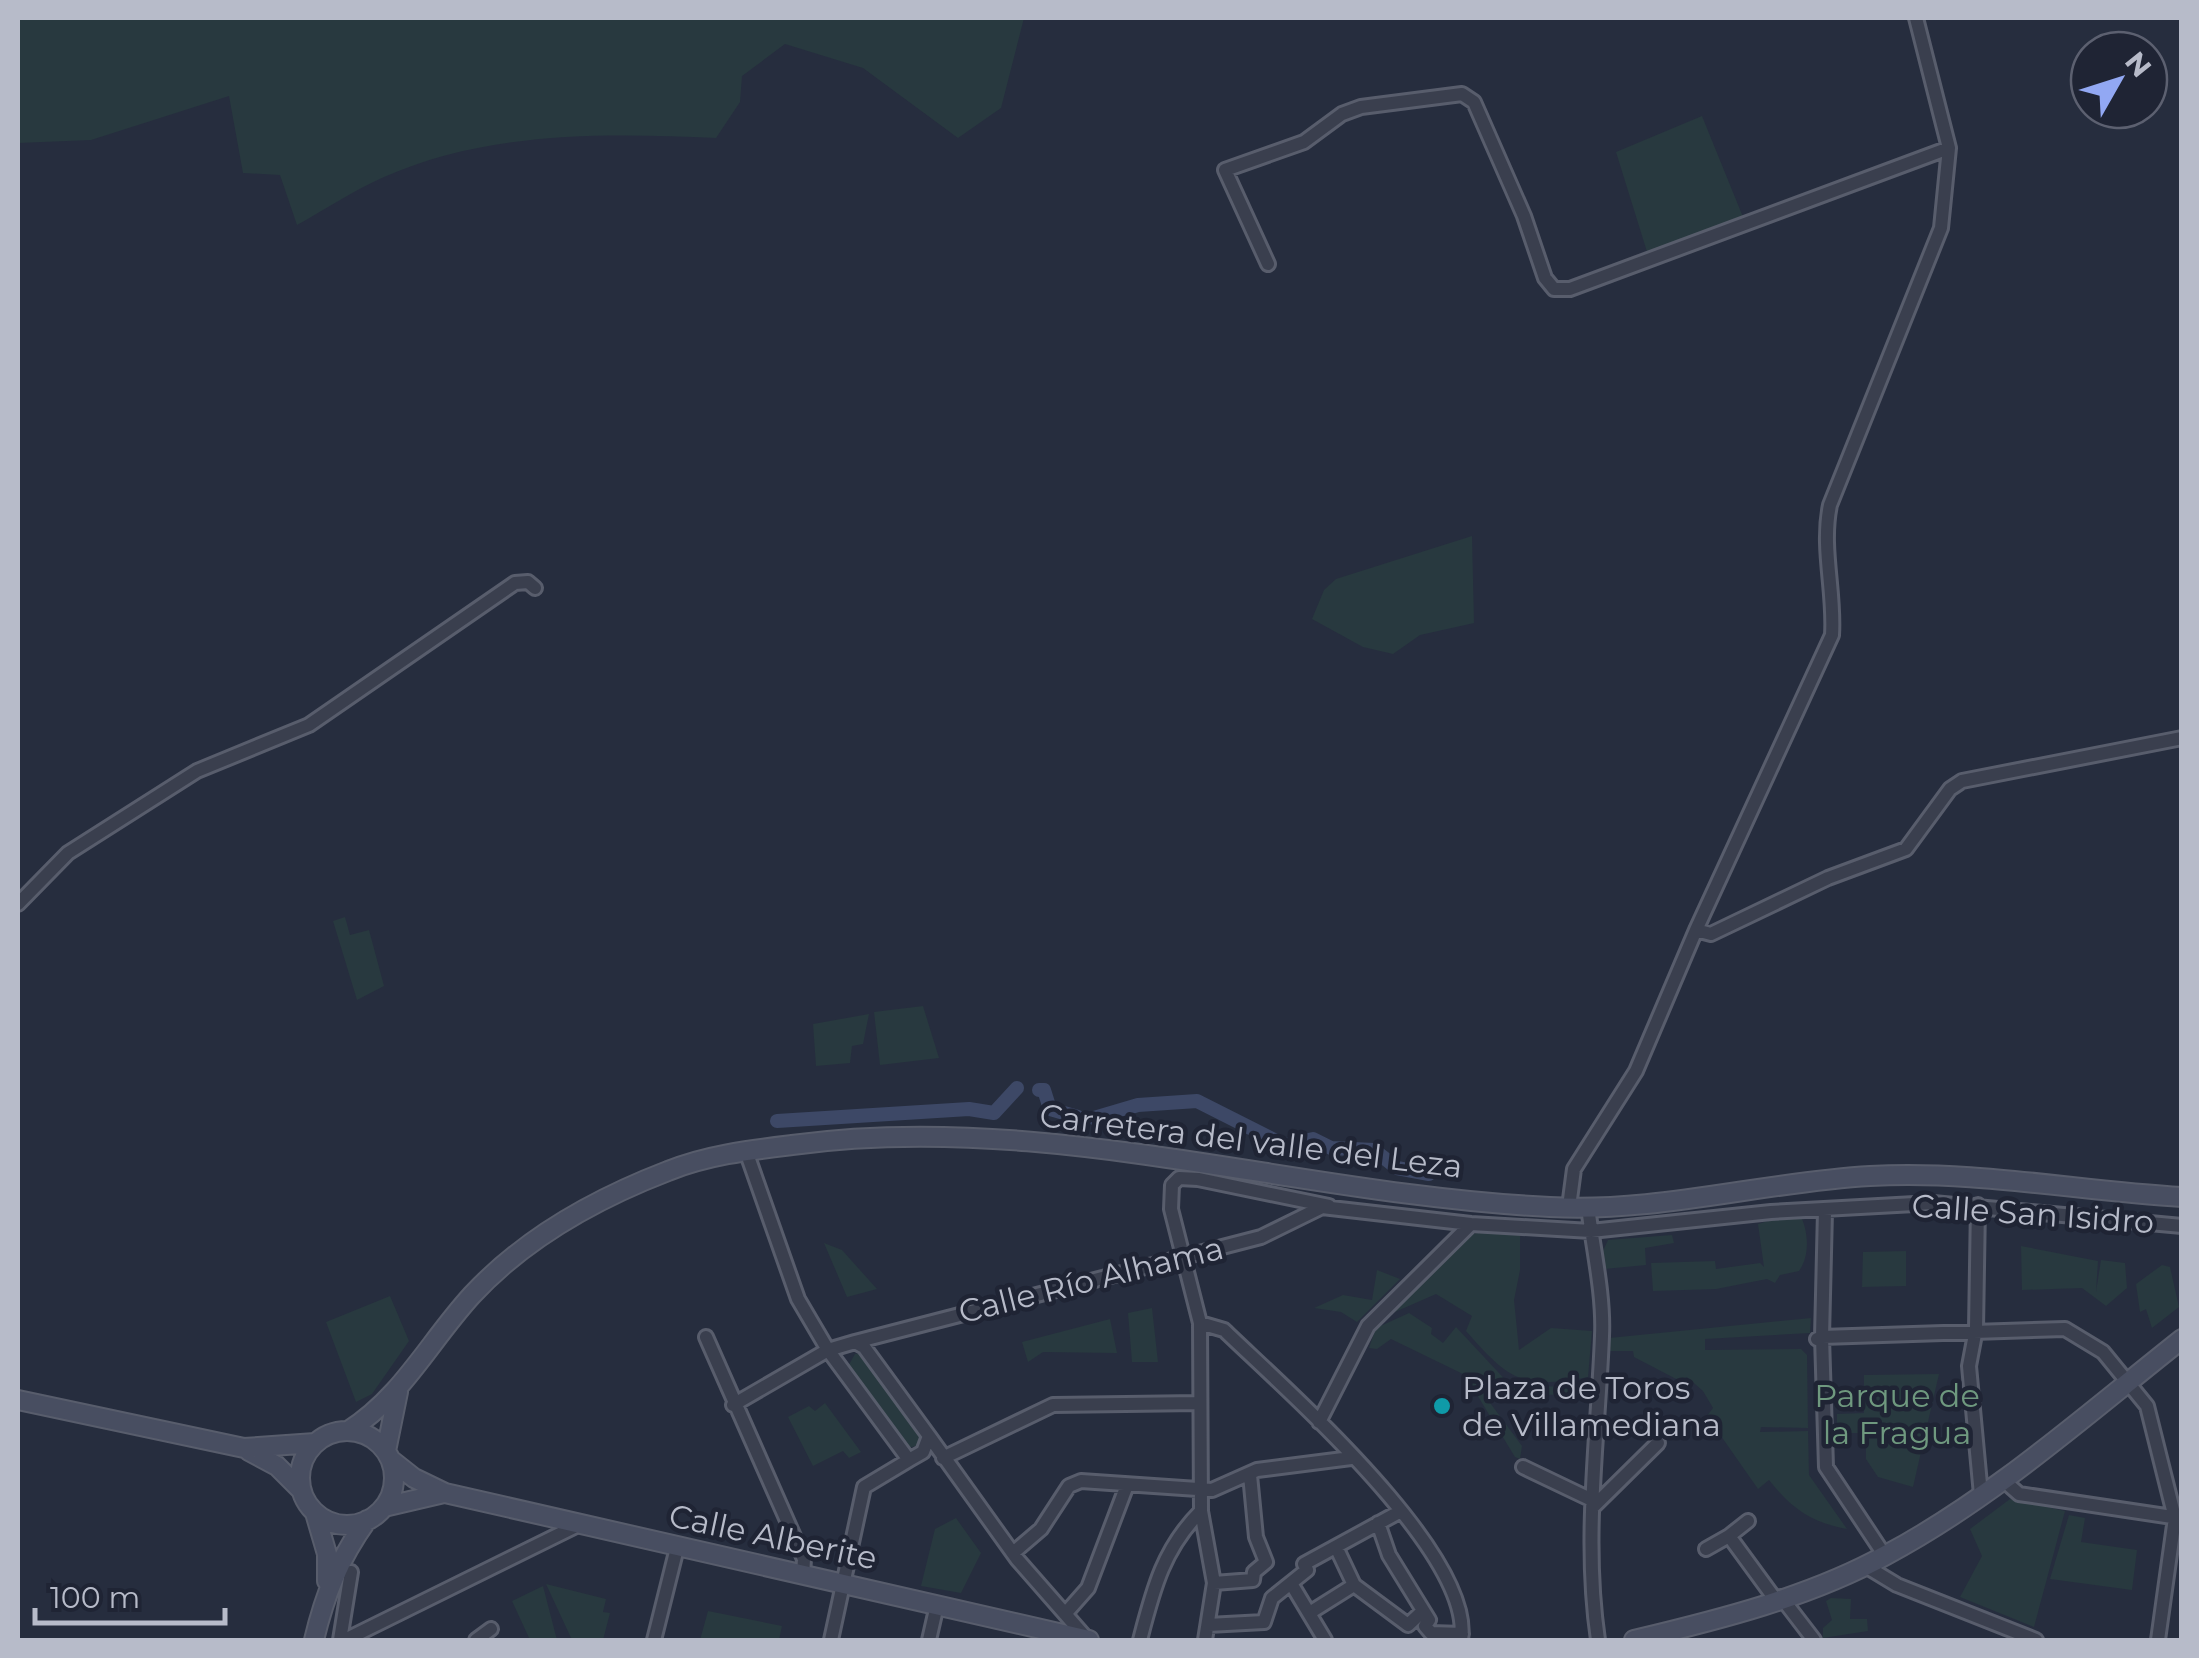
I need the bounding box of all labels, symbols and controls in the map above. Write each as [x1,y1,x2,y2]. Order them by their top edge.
north arrow [2069,30,2169,130]
text: N [2118,45,2159,84]
street label: Carretera del valle del Leza [1037,1095,1465,1186]
street label: Calle San Isidro [1911,1186,2156,1241]
street label: Calle Río Alhama [955,1228,1227,1331]
place label: Plaza de Toros de Villamediana [1462,1368,1721,1444]
park label: Parque de la Fragua [1814,1376,1980,1452]
marker: Plaza de Toros de Villamediana [1431,1395,1453,1417]
street label: Calle Alberite [666,1495,881,1578]
scale bar [35,1563,225,1625]
text: 100 m [50,1579,140,1616]

